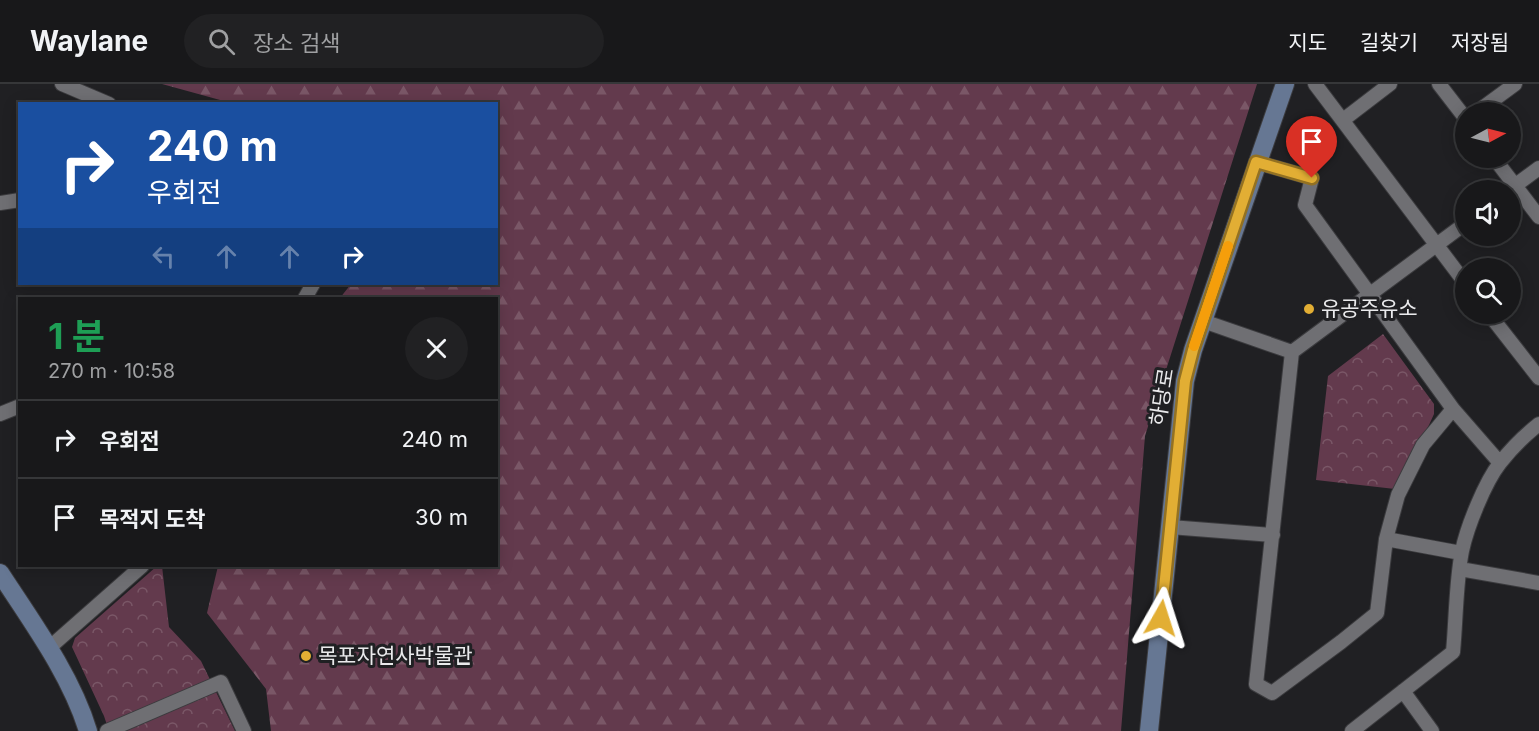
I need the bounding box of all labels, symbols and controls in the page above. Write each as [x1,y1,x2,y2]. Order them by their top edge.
search box [184,14,604,68]
text: Waylane [30,24,148,58]
icon: search [205,25,238,58]
text: 장소 검색 [253,30,340,56]
text: 지도 [1288,30,1327,55]
text: 길찾기 [1360,30,1418,55]
text: 저장됨 [1451,30,1509,55]
north arrow [1455,102,1521,168]
map controls [1455,102,1521,324]
pin [1286,116,1337,178]
text: 240 m [147,120,278,171]
icon: arrive [1295,125,1328,158]
icon: right [48,126,126,204]
text: 우회전 [147,176,222,209]
button: sound [1455,180,1521,246]
icon: left [147,240,180,273]
icon: ahead [210,240,243,273]
icon: ahead [273,240,306,273]
icon: right [336,240,369,273]
button: search [1455,258,1521,324]
place label: 유공주유소 [1321,296,1418,321]
marker: 유공주유소 [1302,302,1316,316]
text: 1 분 [48,314,105,358]
button: close [405,317,468,380]
text: 270 m · 10:58 [48,359,175,383]
street label: 하당로 [1145,366,1178,428]
icon: right [48,423,81,456]
text: 240 m [401,426,468,452]
text: 우회전 [99,428,160,454]
icon: arrive [48,501,81,534]
text: 30 m [415,504,468,530]
text: 목적지 도착 [99,506,205,532]
position arrow [1129,586,1193,650]
place label: 목포자연사박물관 [318,643,473,668]
marker: 목포자연사박물관 [299,649,313,663]

